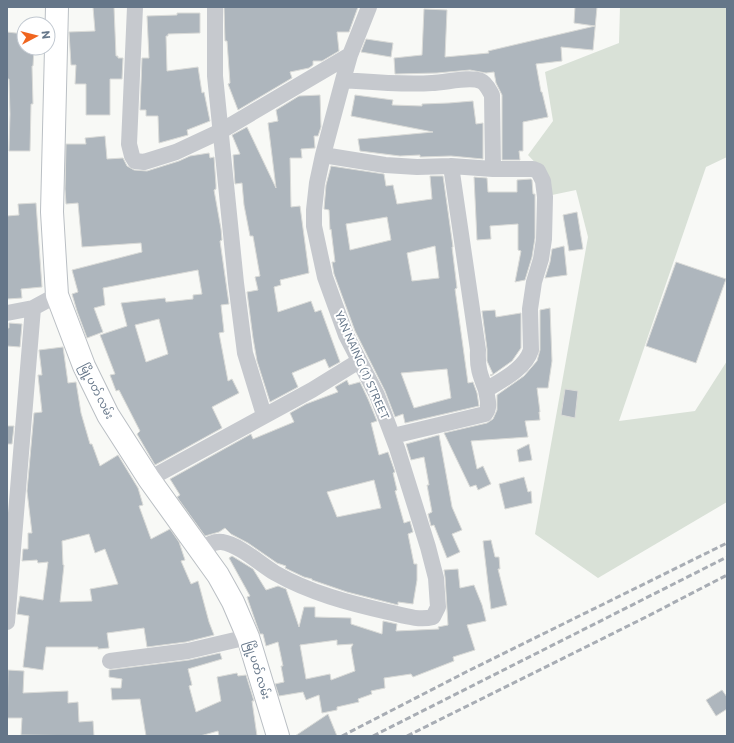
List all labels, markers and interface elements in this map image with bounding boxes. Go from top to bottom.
north arrow [16,16,56,56]
text: N [39,30,53,40]
street label: YAN NAING (1) STREET [333,308,392,421]
street label: မြို့ပတ် လမ်း [75,361,117,422]
street label: မြို့ပတ် လမ်း [241,639,274,702]

